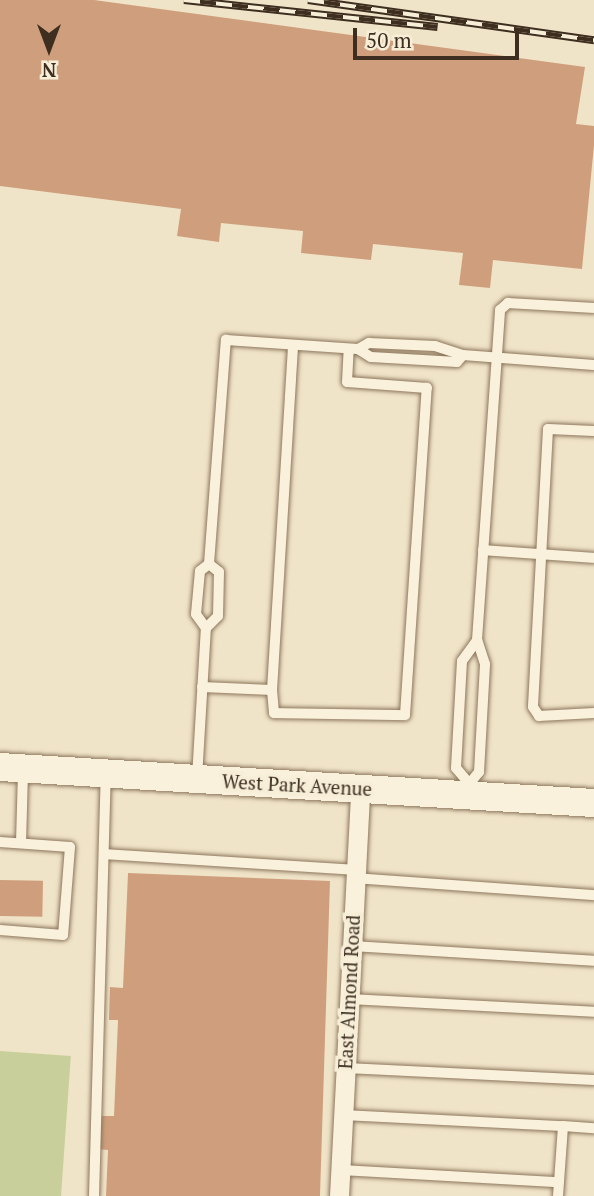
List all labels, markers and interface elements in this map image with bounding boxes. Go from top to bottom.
north arrow [14,14,84,84]
scale bar [356,14,522,58]
text: 50 m [366,26,412,54]
text: N [42,58,56,83]
street label: West Park Avenue [221,770,373,800]
street label: East Almond Road [334,914,364,1070]

